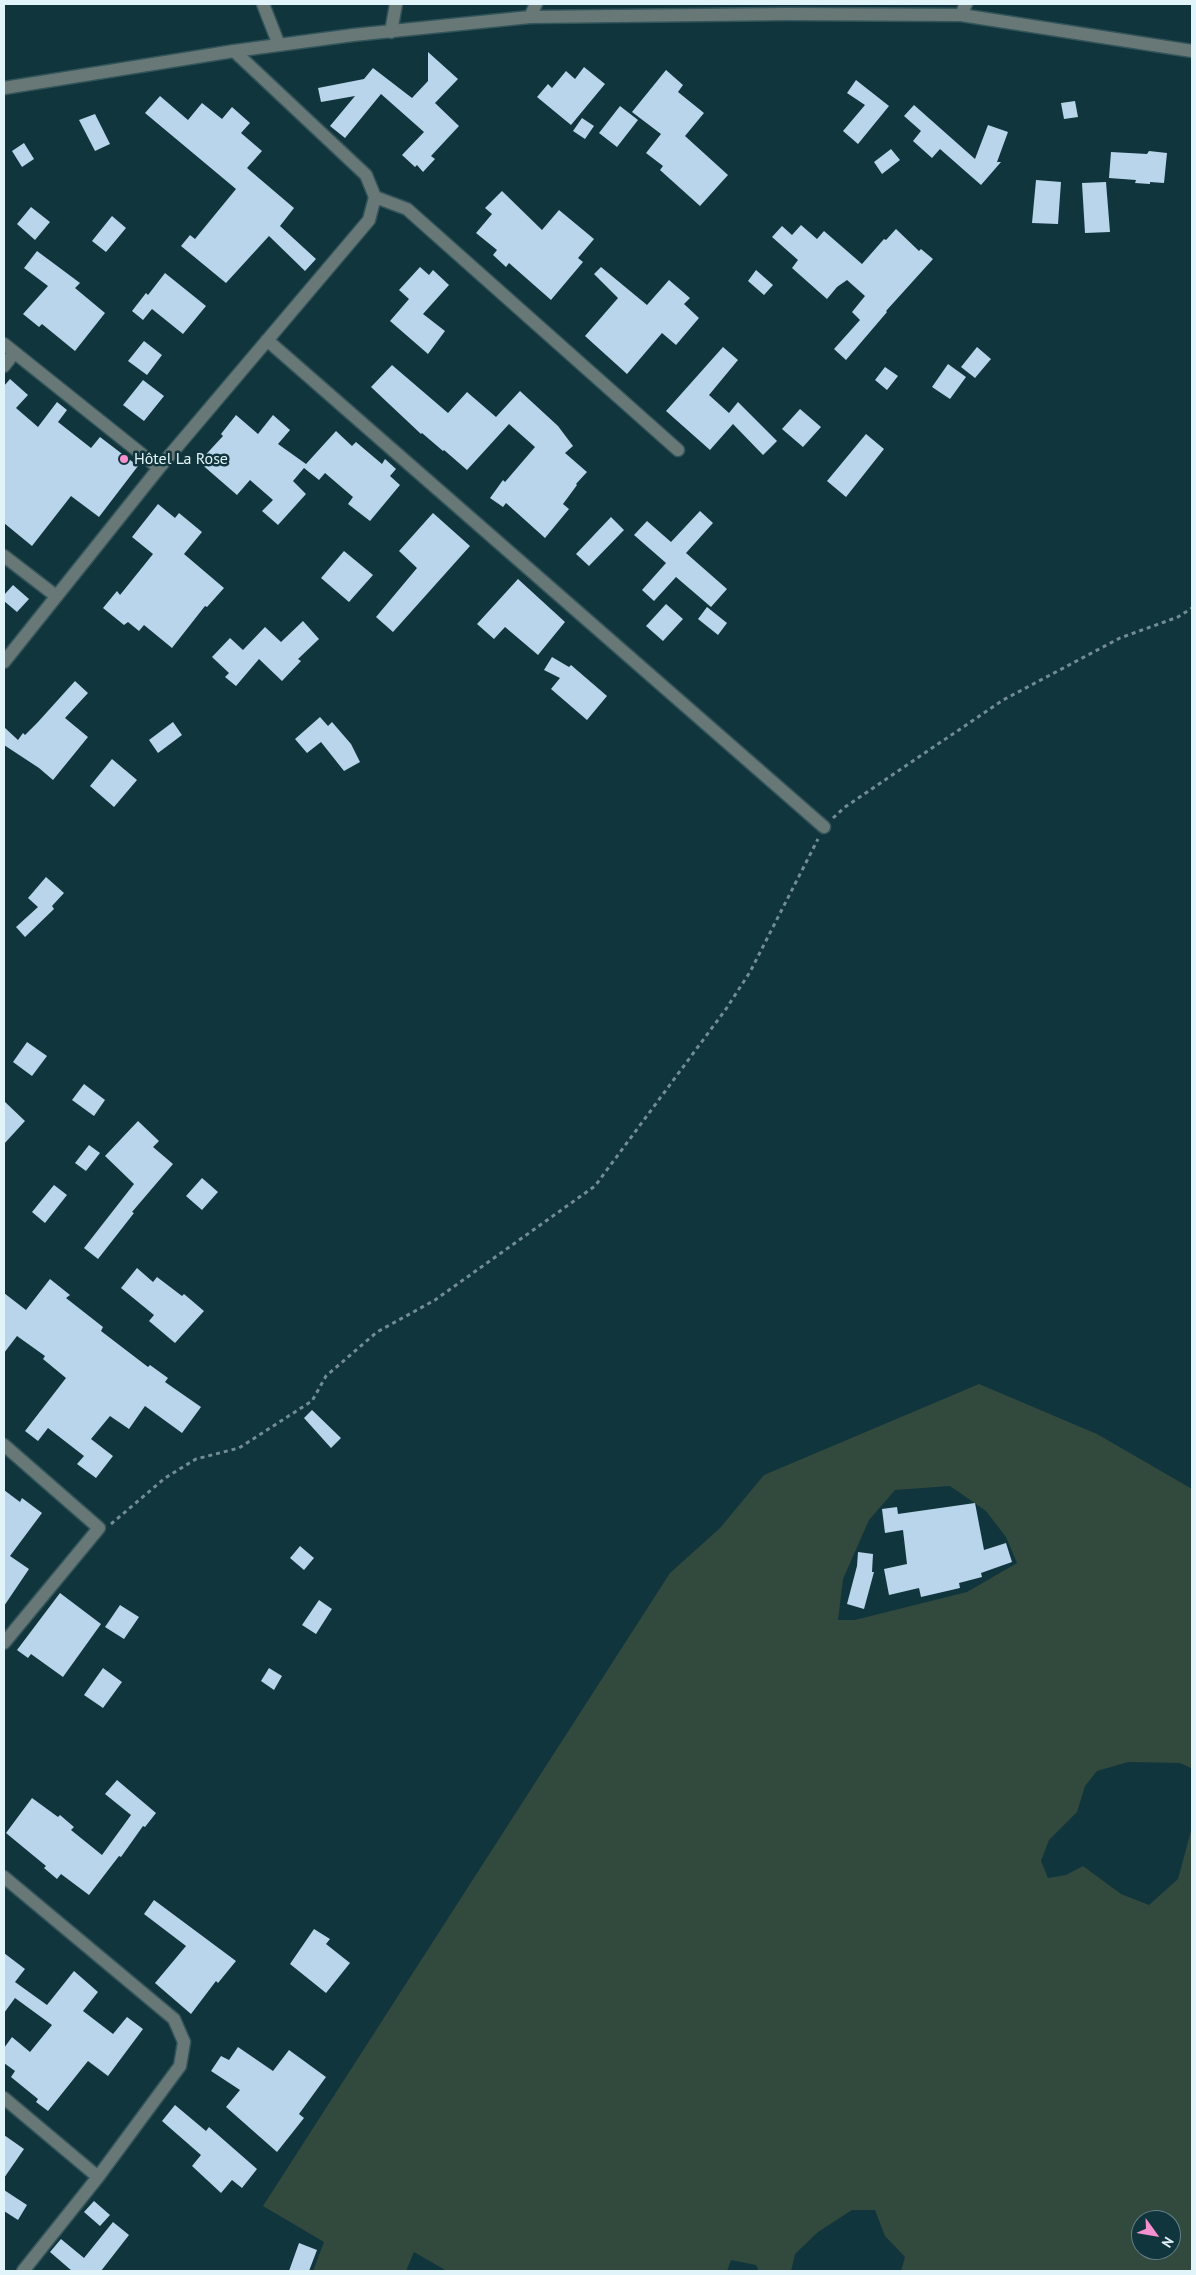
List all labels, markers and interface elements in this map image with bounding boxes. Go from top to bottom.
place label: Hôtel La Rose [134,449,228,469]
marker: Hôtel La Rose [118,453,130,465]
north arrow [1131,2210,1181,2260]
text: N [1158,2234,1178,2251]

